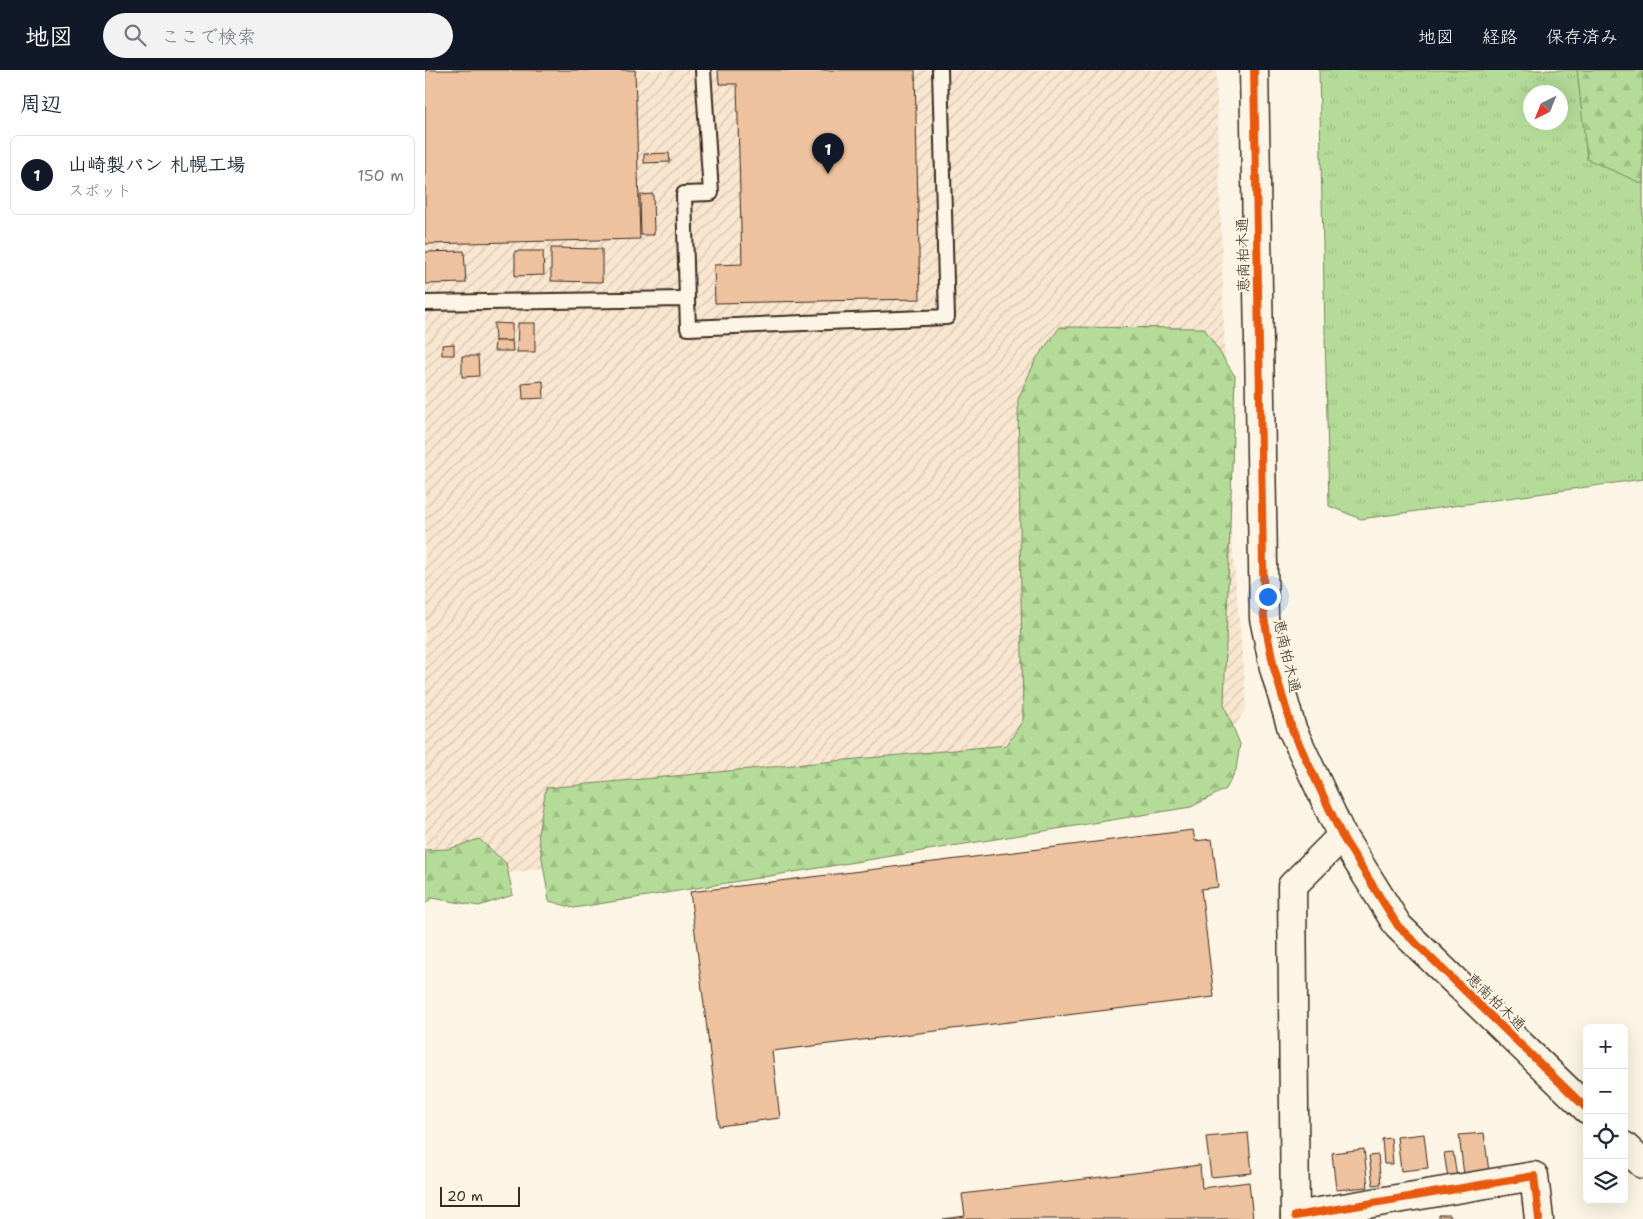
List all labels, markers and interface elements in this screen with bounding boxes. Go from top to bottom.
search box [103,13,453,58]
text: 地図 [25,21,73,53]
icon: search [121,21,149,49]
text: ここで検索 [161,24,256,49]
text: 地図 [1418,25,1454,49]
text: 経路 [1482,25,1518,49]
text: 保存済み [1546,25,1618,49]
north arrow [1523,85,1568,130]
text: 周辺 [20,90,62,118]
pin: 1 [812,133,844,174]
text: 山崎製パン 札幌工場 [68,152,246,177]
text: 1 [33,165,41,186]
text: 150 m [357,165,404,186]
text: スポット [68,180,132,201]
street label: 恵南柏木通 [1232,217,1254,293]
your location [1255,584,1281,610]
street label: 恵南柏木通 [1269,617,1305,695]
street label: 恵南柏木通 [1462,969,1530,1035]
map controls [1583,1024,1628,1204]
button: + [1583,1024,1628,1069]
button: − [1583,1069,1628,1114]
button: locate [1583,1114,1628,1159]
button: layers [1583,1159,1628,1204]
scale bar [440,1184,520,1207]
text: 20 m [447,1187,483,1205]

